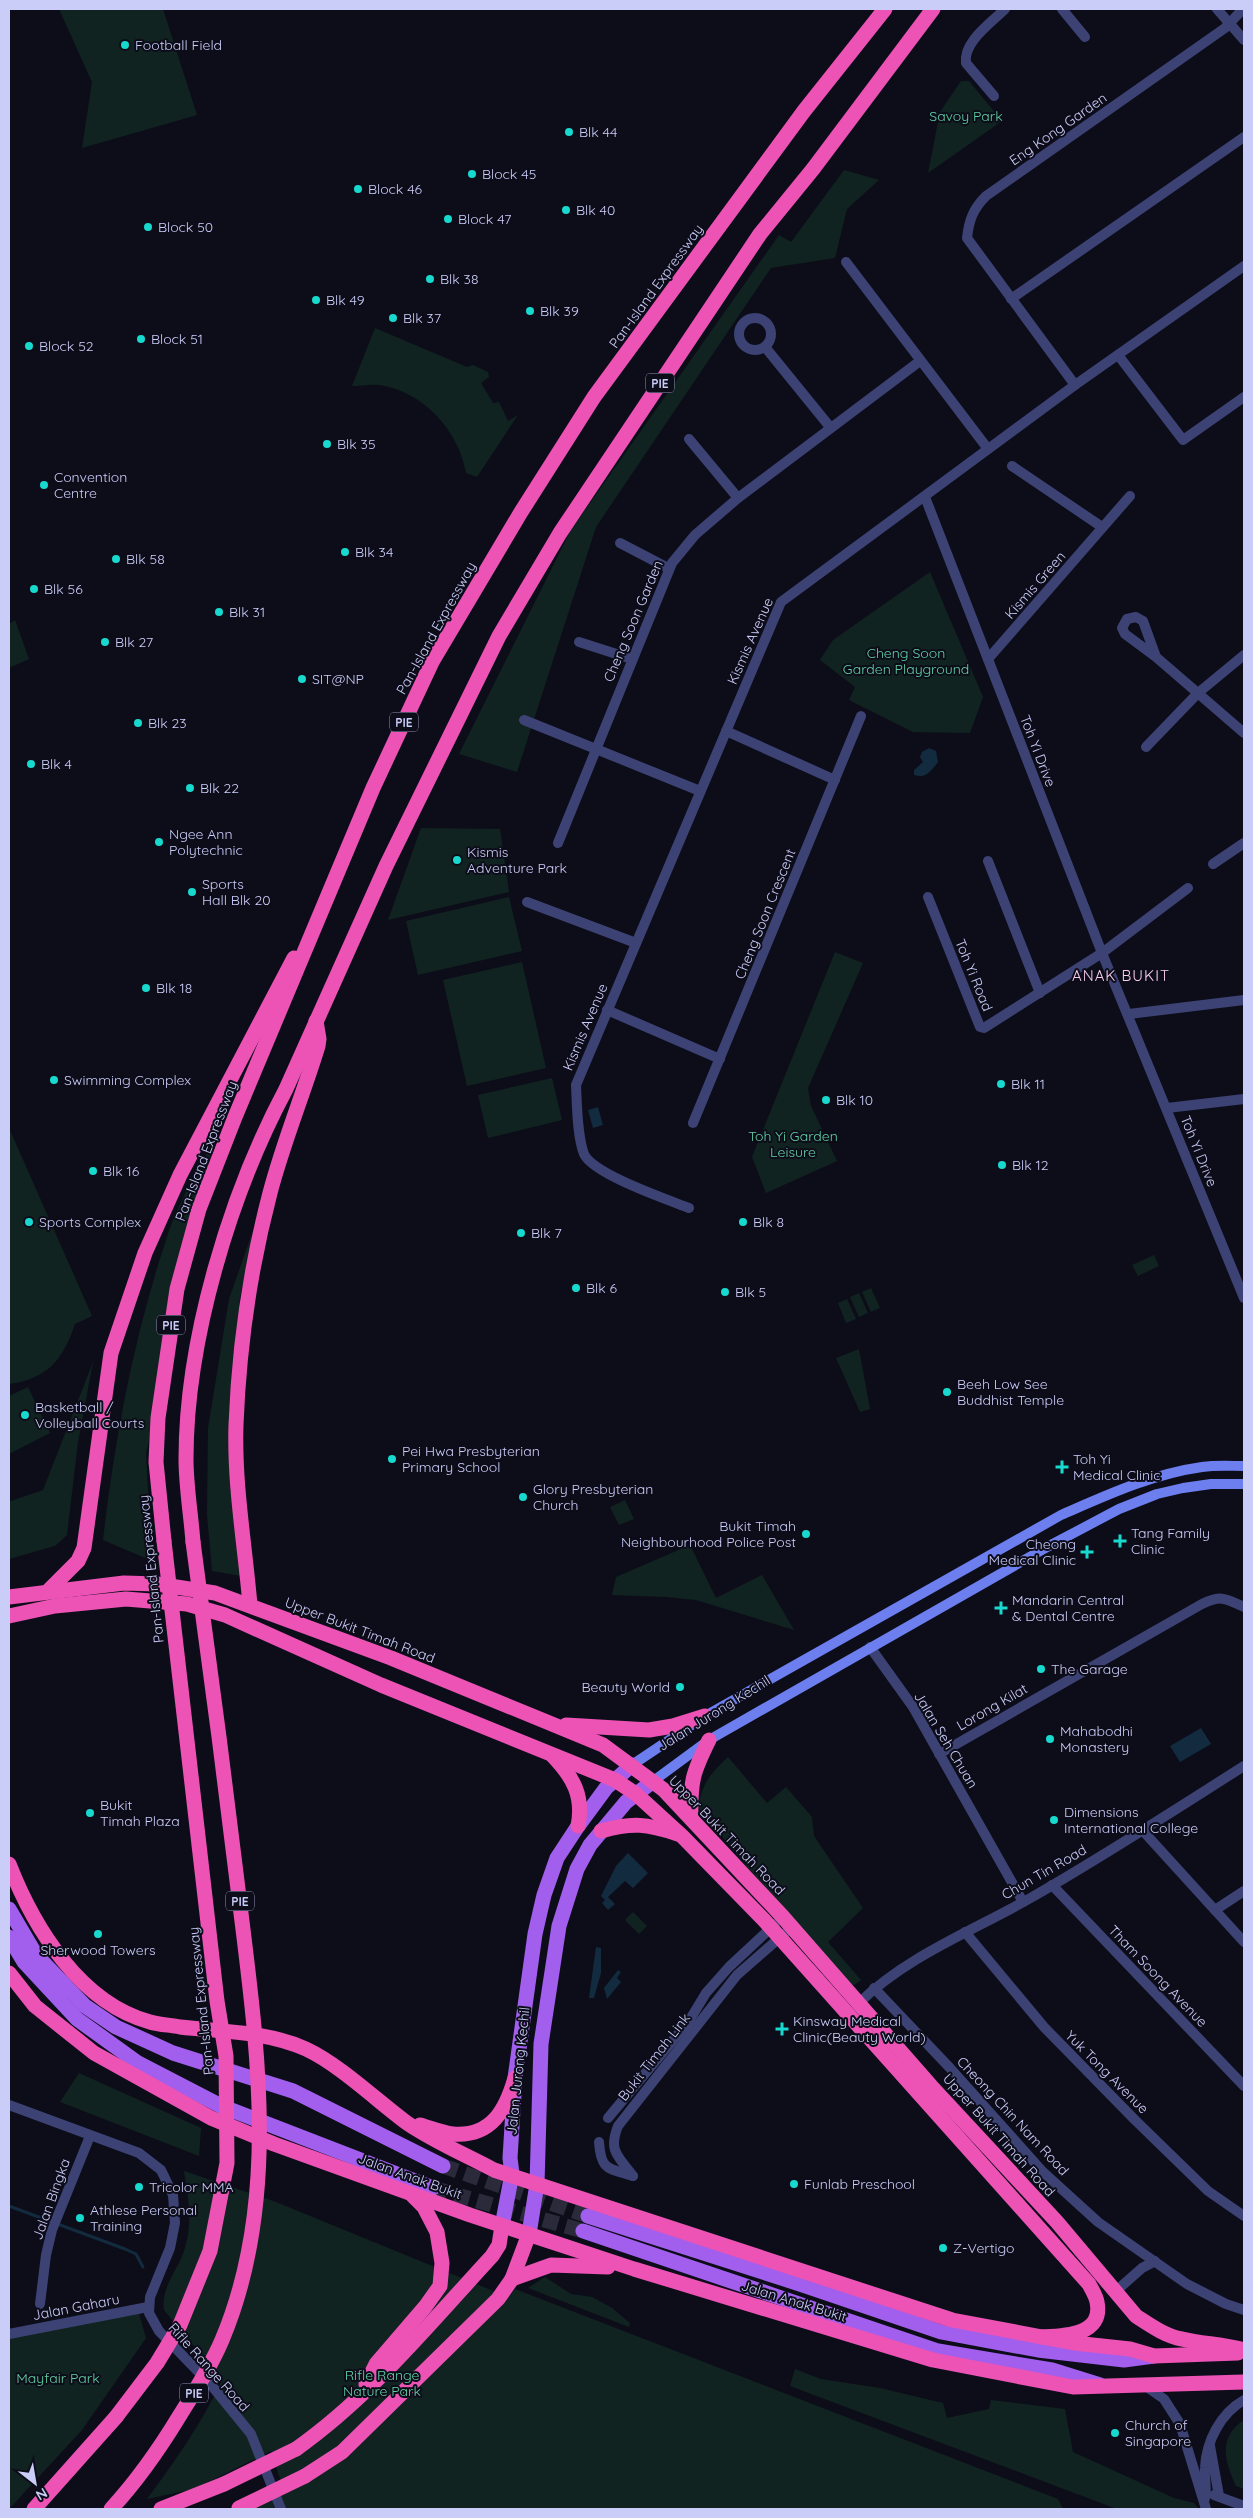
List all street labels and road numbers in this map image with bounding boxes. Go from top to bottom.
street label: Eng Kong Garden [1006,89,1110,169]
street label: Pan-Island Expressway [605,221,707,351]
road number: PIE [646,373,674,392]
street label: Kismis Green [1001,547,1069,623]
street label: Cheng Soon Garden [599,557,667,685]
street label: Pan-Island Expressway [392,559,480,697]
street label: Kismis Avenue [723,595,777,687]
road number: PIE [390,712,418,732]
street label: Toh Yi Drive [1016,713,1060,789]
street label: Cheng Soon Crescent [731,846,799,982]
street label: Toh Yi Road [951,936,997,1014]
street label: Kismis Avenue [559,981,611,1073]
street label: Pan-Island Expressway [171,1078,241,1224]
street label: Toh Yi Drive [1177,1113,1221,1189]
road number: PIE [157,1316,185,1334]
street label: Pan-Island Expressway [134,1494,168,1644]
street label: Upper Bukit Timah Road [282,1593,438,1667]
street label: Jalan Jurong Kechil [655,1671,773,1755]
street label: Lorong Kilat [953,1679,1031,1735]
street label: Jalan Seh Chuan [910,1689,982,1791]
street label: Upper Bukit Timah Road [665,1771,789,1899]
street label: Chun Tin Road [998,1840,1090,1904]
road number: PIE [226,1892,254,1910]
street label: Tham Soong Avenue [1105,1921,1211,2031]
street label: Pan-Island Expressway [184,1926,218,2076]
street label: Jalan Jurong Kechil [502,2006,534,2136]
street label: Bukit Timah Link [614,2009,694,2105]
street label: Yuk Tong Avenue [1062,2027,1153,2118]
street label: Cheong Chin Nam Road [953,2053,1073,2179]
street label: Upper Bukit Timah Road [939,2070,1059,2200]
street label: Jalan Anak Bukit [356,2149,465,2203]
street label: Jalan Bingka [28,2156,74,2242]
street label: Jalan Anak Bukit [739,2276,849,2326]
street label: Jalan Gaharu [31,2290,121,2324]
street label: Rifle Range Road [164,2319,254,2415]
road number: PIE [180,2384,208,2402]

